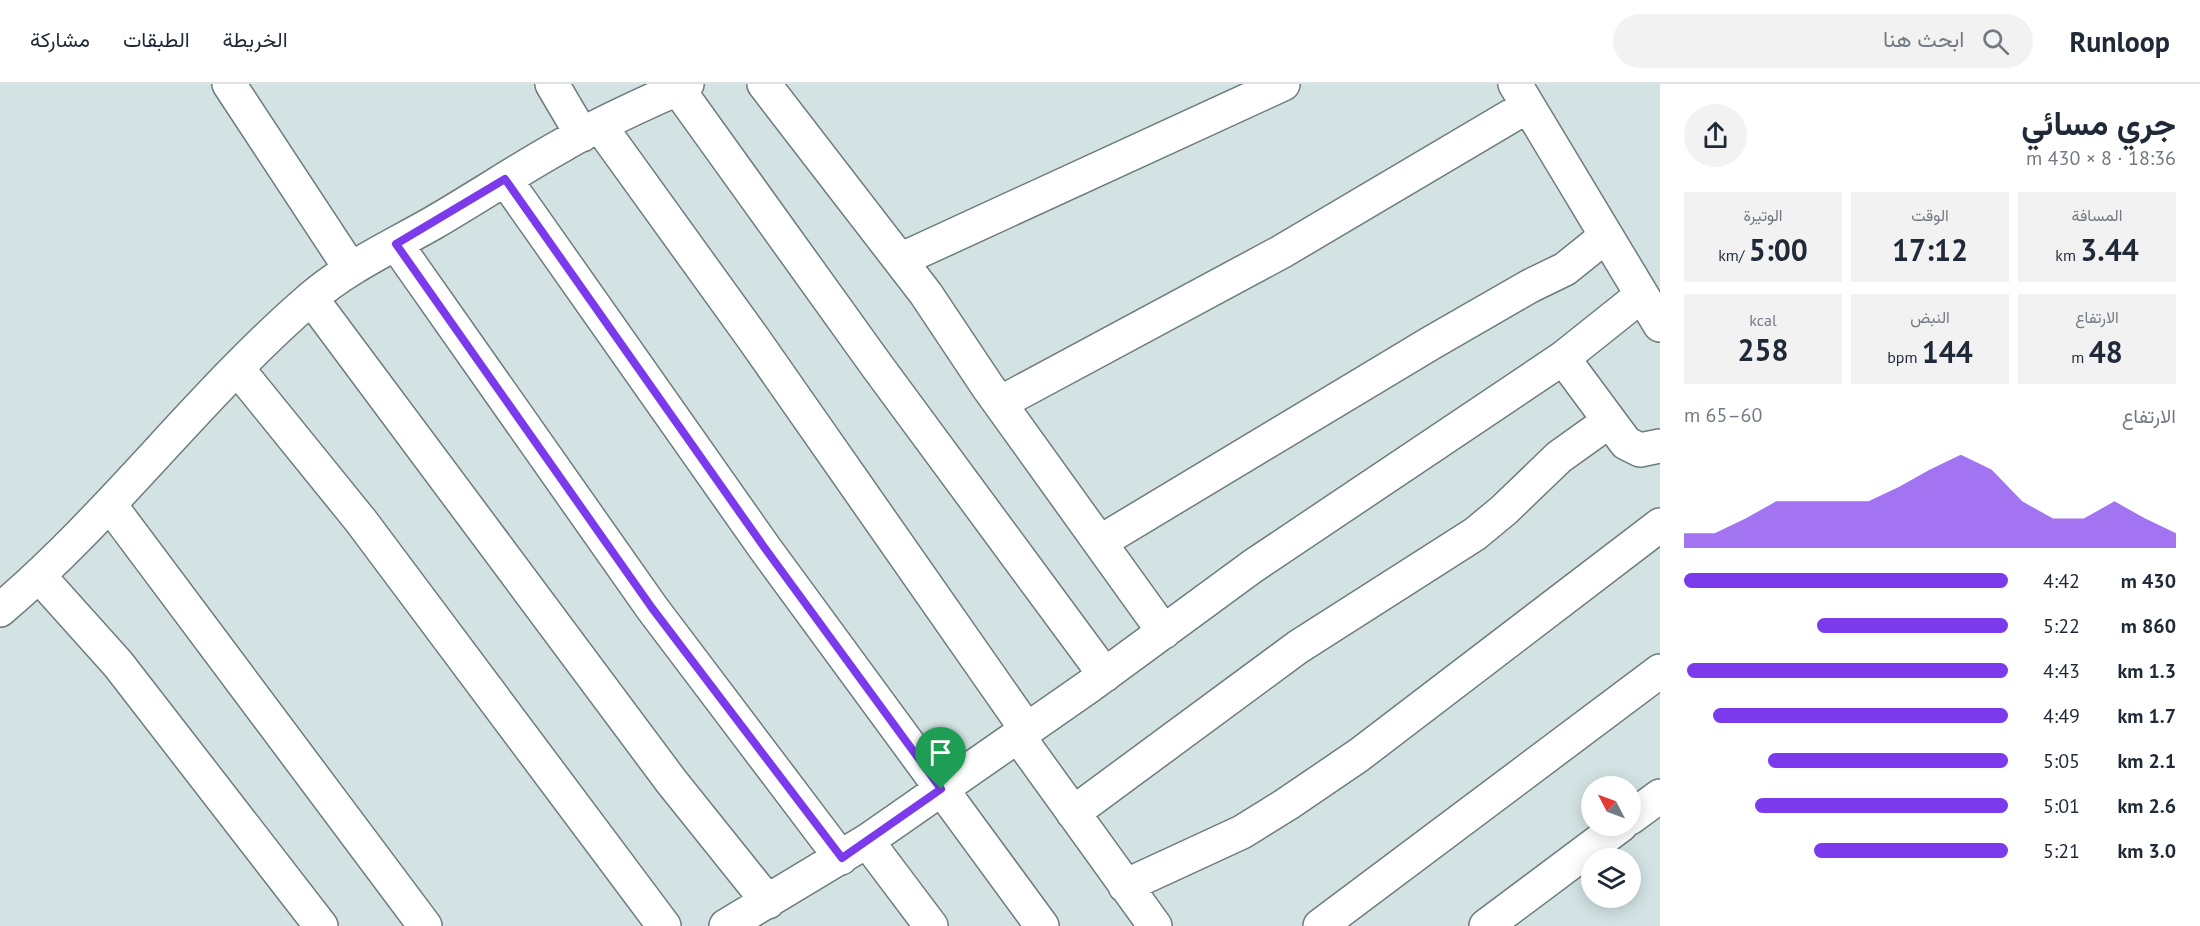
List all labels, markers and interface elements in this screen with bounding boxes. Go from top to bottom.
search box [1613,14,2033,68]
text: Runloop [2069,23,2170,60]
text: ابحث هنا [1883,25,1964,53]
icon: search [1979,25,2012,58]
text: مشاركة [30,26,90,53]
text: الطبقات [123,26,190,53]
text: الخريطة [223,26,288,53]
text: جري مسائي [2021,101,2176,144]
button: share [1684,104,1747,167]
text: 18:36 · 8 × 430 m [2026,145,2176,171]
text: الوتيرة [1743,205,1783,225]
text: الوقت [1911,205,1949,225]
text: المسافة [2072,205,2122,225]
text: 5:00 [1749,230,1808,269]
text: 17:12 [1892,230,1968,269]
text: 3.44 [2080,230,2139,269]
text: /km [1718,245,1749,265]
text: km [2055,245,2080,265]
text: النبض [1910,307,1950,327]
text: الارتفاع [2075,307,2119,327]
text: kcal [1749,310,1777,330]
text: 258 [1737,330,1789,369]
text: 144 [1922,332,1973,371]
text: 48 [2089,332,2123,371]
text: bpm [1887,347,1922,367]
text: m [2071,347,2089,367]
text: 60–65 m [1684,402,1762,428]
text: الارتفاع [2122,403,2176,429]
text: 4:42 [2043,568,2080,594]
text: 430 m [2121,568,2176,594]
text: 5:22 [2043,613,2080,639]
text: 860 m [2121,613,2176,639]
text: 4:43 [2043,658,2080,684]
text: 1.3 km [2117,658,2176,684]
text: 4:49 [2043,703,2080,729]
text: 1.7 km [2117,703,2176,729]
pin [915,727,966,789]
icon: arrive [924,736,957,769]
text: 5:05 [2043,748,2080,774]
text: 2.1 km [2117,748,2176,774]
north arrow [1581,776,1641,836]
map controls [1581,776,1641,908]
text: 5:01 [2043,793,2080,819]
text: 2.6 km [2117,793,2176,819]
text: 5:21 [2043,838,2080,864]
text: 3.0 km [2117,838,2176,864]
button: layers [1581,848,1641,908]

